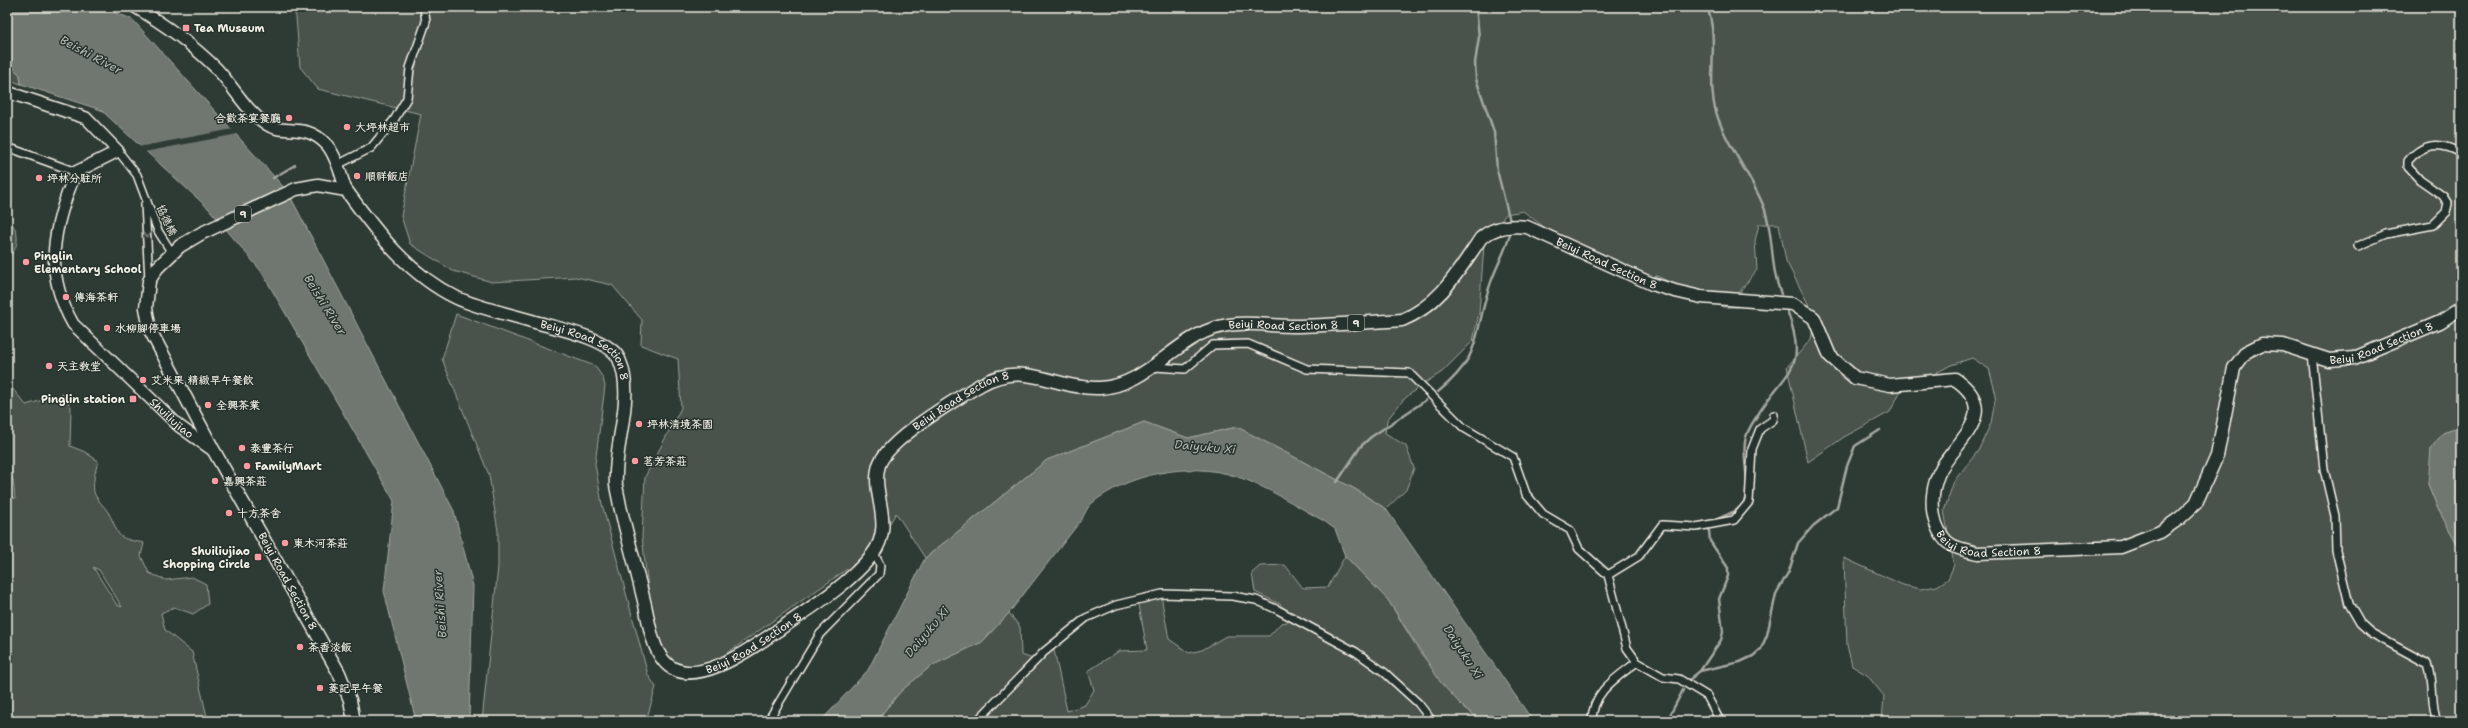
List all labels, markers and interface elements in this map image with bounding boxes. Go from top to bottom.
place label: Tea Museum [194,21,265,36]
marker: Tea Museum [181,23,191,33]
water label: Beishi River [57,32,125,78]
place label: 合歡茶宴餐廳 [215,111,281,126]
marker: 合歡茶宴餐廳 [284,113,294,123]
place label: 大坪林超市 [355,120,410,135]
marker: 大坪林超市 [342,122,352,132]
place label: 順祥飯店 [365,169,409,184]
place label: 坪林分駐所 [47,171,102,186]
marker: 順祥飯店 [352,171,362,181]
marker: 坪林分駐所 [34,173,44,183]
street label: 協德橋 [153,202,180,238]
road number: 9 [235,206,251,222]
one-way arrow [143,232,151,238]
street label: Beiyi Road Section 8 [1554,234,1659,293]
place label: Pinglin Elementary School [34,249,142,277]
marker: Pinglin Elementary School [21,257,31,267]
water label: Beishi River [300,272,350,339]
place label: 傳海茶軒 [74,290,118,305]
marker: 傳海茶軒 [61,292,71,302]
road number: 9 [1348,315,1364,331]
street label: Beiyi Road Section 8 [539,317,632,381]
street label: Beiyi Road Section 8 [1228,317,1339,334]
street label: Beiyi Road Section 8 [2329,319,2436,368]
place label: 水柳腳停車場 [115,321,181,336]
marker: 水柳腳停車場 [102,323,112,333]
place label: 天主教堂 [57,359,101,374]
marker: 天主教堂 [44,361,54,371]
street label: Beiyi Road Section 8 [910,368,1011,434]
place label: 艾米果 精緻早午餐飲 [151,373,254,388]
marker: 艾米果 精緻早午餐飲 [138,375,148,385]
place label: Pinglin station [41,392,126,407]
marker: Pinglin station [128,394,138,404]
street label: Shuiliujiao [146,395,196,442]
place label: 全興茶業 [216,398,260,413]
marker: 全興茶業 [203,400,213,410]
place label: 坪林清境茶園 [647,417,713,432]
marker: 坪林清境茶園 [634,419,644,429]
water label: Daiyuku Xi [1174,436,1237,458]
place label: 泰豐茶行 [250,441,294,456]
marker: 泰豐茶行 [237,443,247,453]
place label: 茗芳茶莊 [643,454,687,469]
marker: 茗芳茶莊 [630,456,640,466]
place label: FamilyMart [255,459,323,474]
marker: FamilyMart [242,461,252,471]
place label: 嘉興茶莊 [223,474,267,489]
marker: 嘉興茶莊 [210,476,220,486]
place label: 十方茶舍 [237,506,281,521]
marker: 十方茶舍 [224,508,234,518]
street label: Beiyi Road Section 8 [1932,528,2041,561]
street label: Beiyi Road Section 8 [254,530,321,633]
place label: 東木河茶莊 [293,536,348,551]
marker: 東木河茶莊 [280,538,290,548]
place label: Shuiliujiao Shopping Circle [163,544,250,572]
marker: Shuiliujiao Shopping Circle [253,552,263,562]
water label: Beishi River [430,569,450,639]
water label: Daiyuku Xi [901,603,953,661]
street label: Beiyi Road Section 8 [704,609,805,678]
water label: Daiyuku Xi [1440,622,1487,683]
place label: 茶香淡飯 [308,640,352,655]
marker: 茶香淡飯 [295,642,305,652]
place label: 菱記早午餐 [328,681,383,696]
marker: 菱記早午餐 [315,683,325,693]

